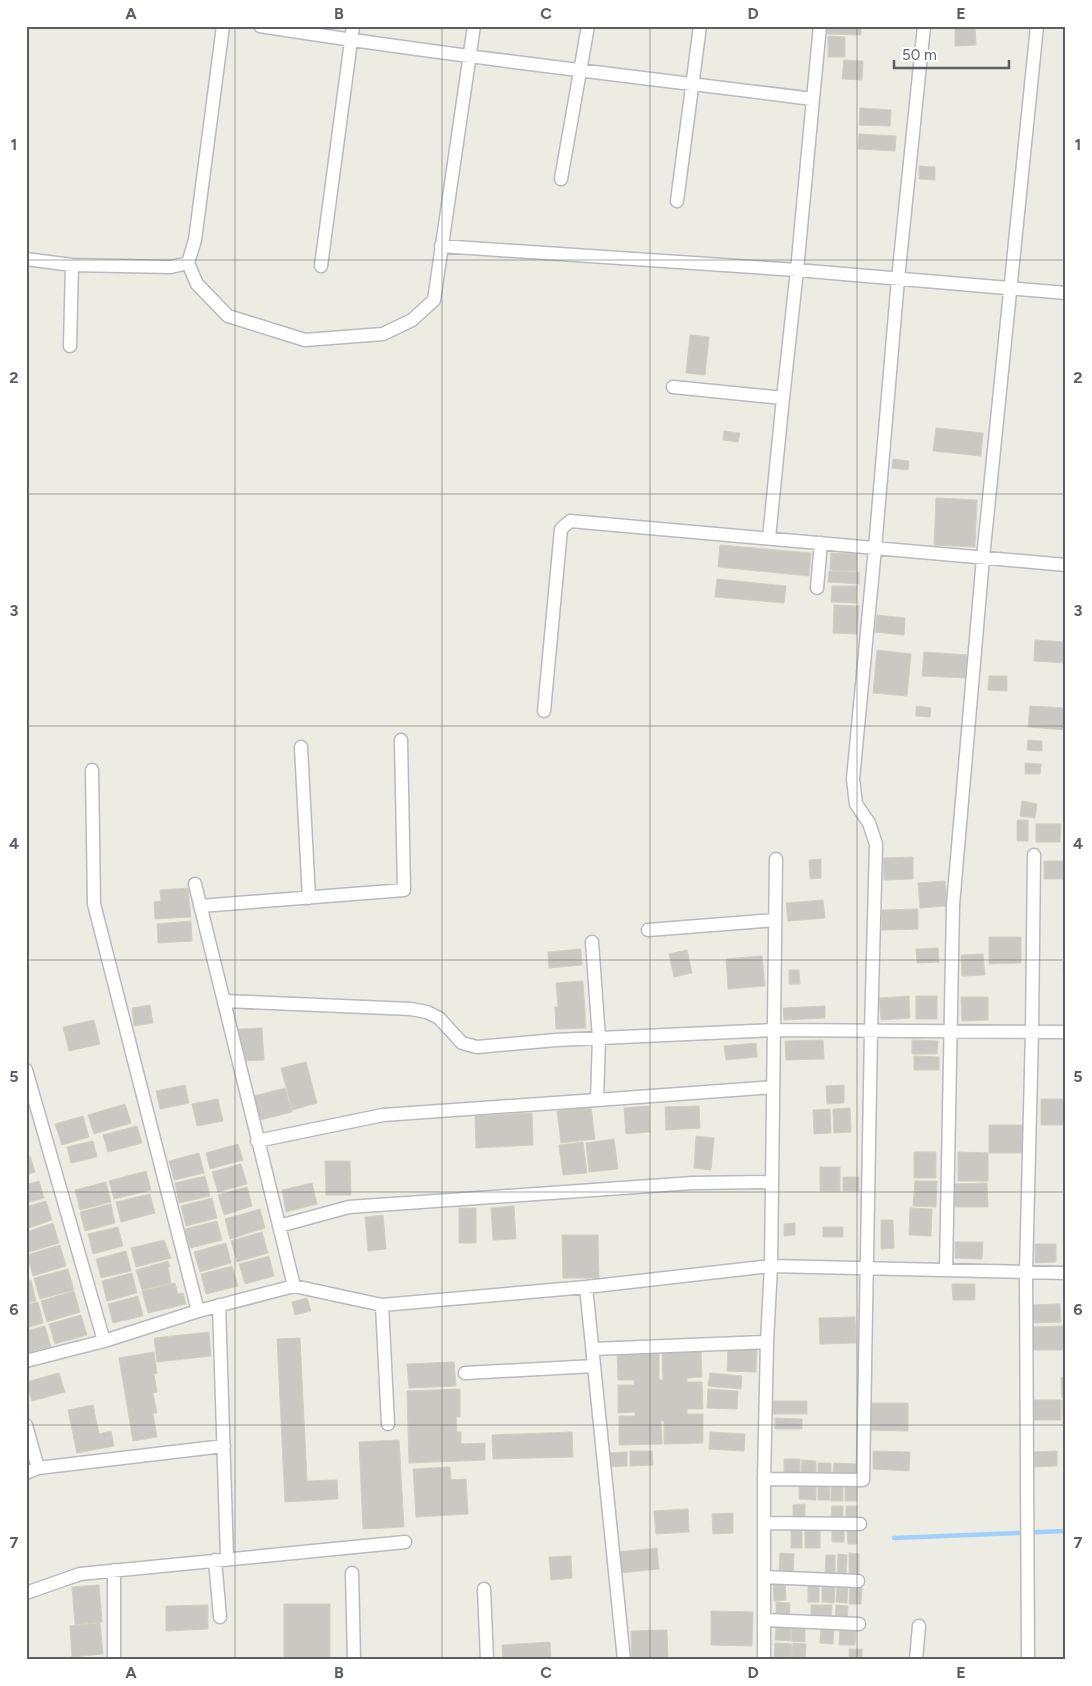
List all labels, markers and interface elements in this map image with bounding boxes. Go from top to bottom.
text: A [125,4,137,23]
text: B [334,4,344,23]
text: C [540,4,552,23]
text: D [747,4,759,23]
text: E [956,4,966,23]
scale bar [894,38,1010,70]
text: 50 m [902,46,937,64]
text: 1 [11,135,17,154]
text: 1 [1075,135,1081,154]
text: 2 [9,368,19,387]
text: 2 [1073,368,1083,387]
text: 3 [10,601,19,620]
text: 3 [1074,601,1083,620]
text: 4 [9,834,19,853]
text: 4 [1073,834,1083,853]
text: 5 [9,1067,19,1086]
text: 5 [1073,1067,1083,1086]
text: 6 [9,1300,19,1319]
text: 6 [1073,1300,1083,1319]
text: 7 [10,1533,19,1552]
text: 7 [1074,1533,1083,1552]
text: A [125,1663,137,1682]
text: B [334,1663,344,1682]
text: C [540,1663,552,1682]
text: D [747,1663,759,1682]
text: E [956,1663,966,1682]

